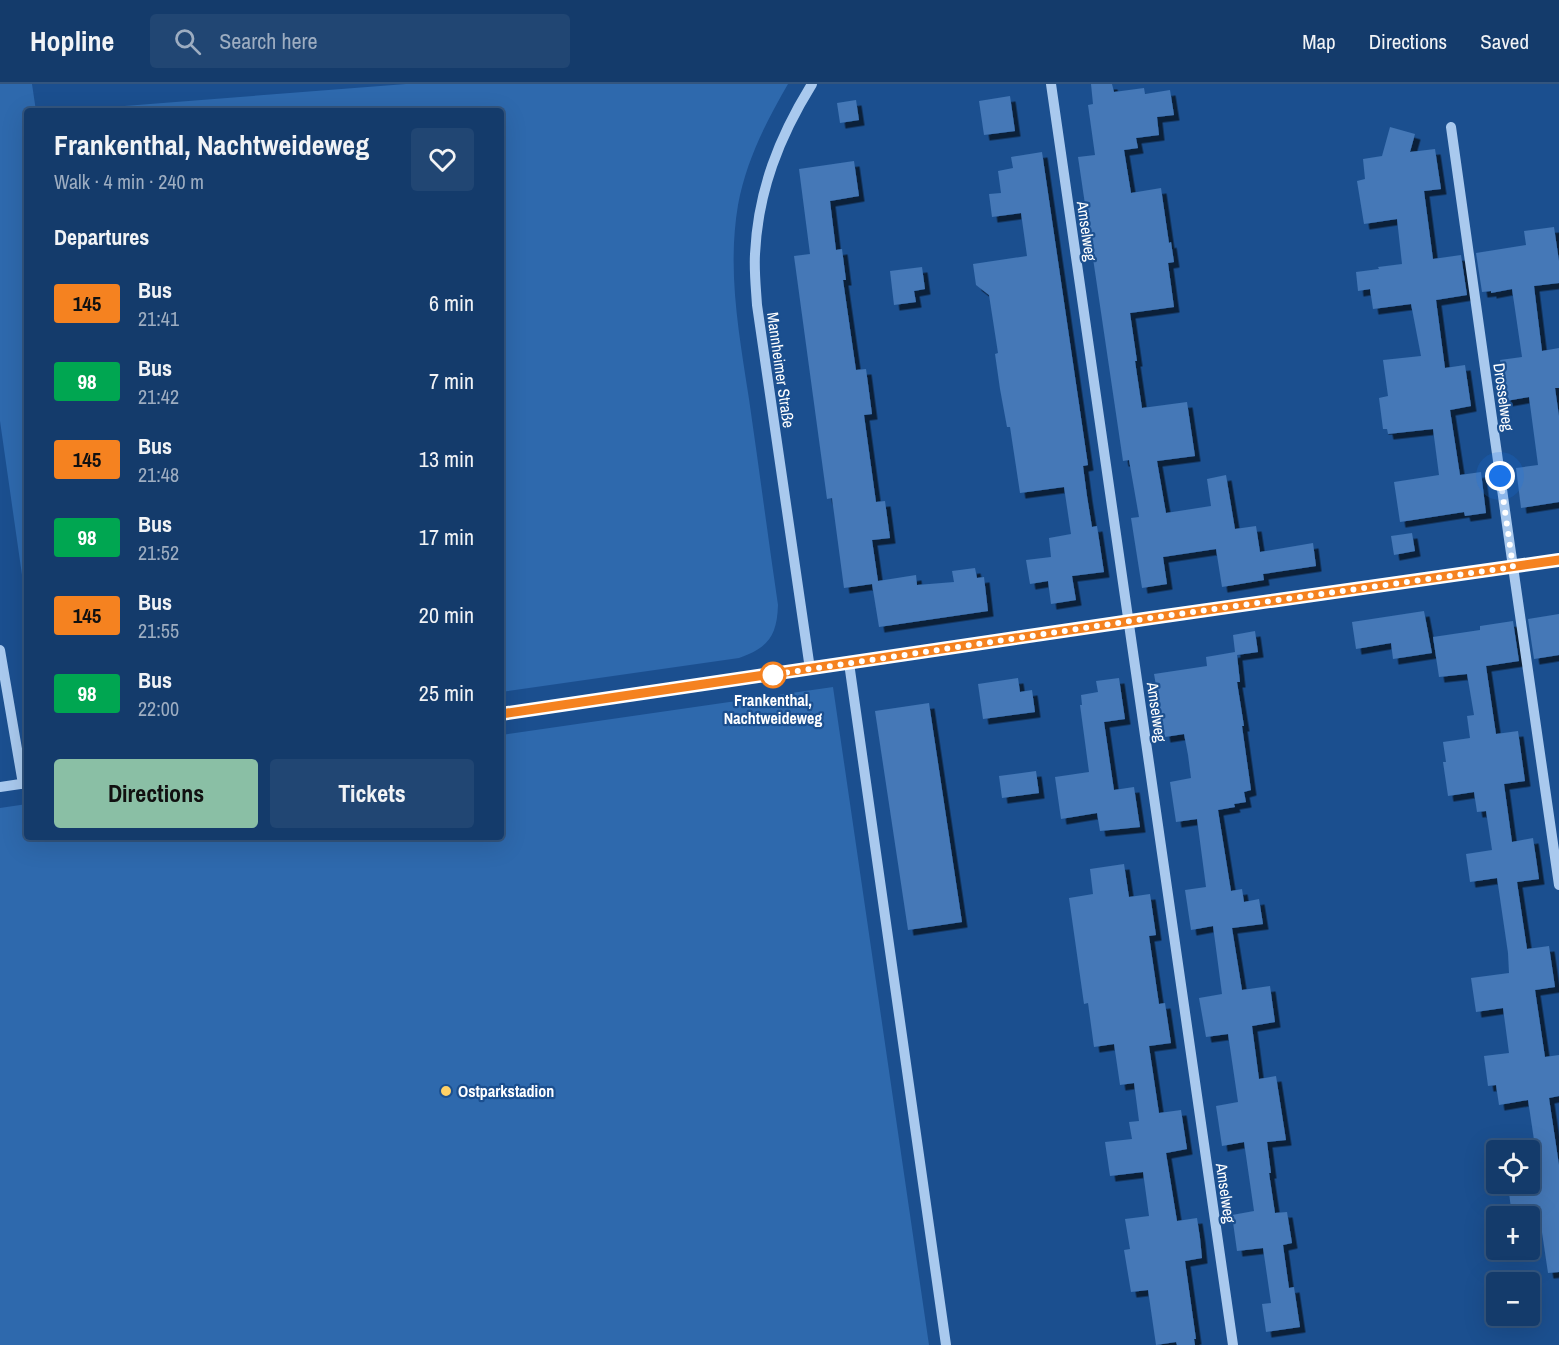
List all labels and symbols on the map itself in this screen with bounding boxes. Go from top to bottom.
street label: Amselweg [1072,199,1102,263]
street label: Mannheimer Straße [762,311,800,429]
street label: Drosselweg [1488,362,1520,433]
your location [1485,461,1515,491]
marker: Frankenthal, Nachtweideweg [760,662,786,688]
street label: Amselweg [1142,680,1172,744]
place label: Frankenthal, Nachtweideweg [724,689,822,729]
place label: Ostparkstadion [458,1080,554,1102]
marker: Ostparkstadion [439,1084,453,1098]
street label: Amselweg [1211,1161,1241,1225]

